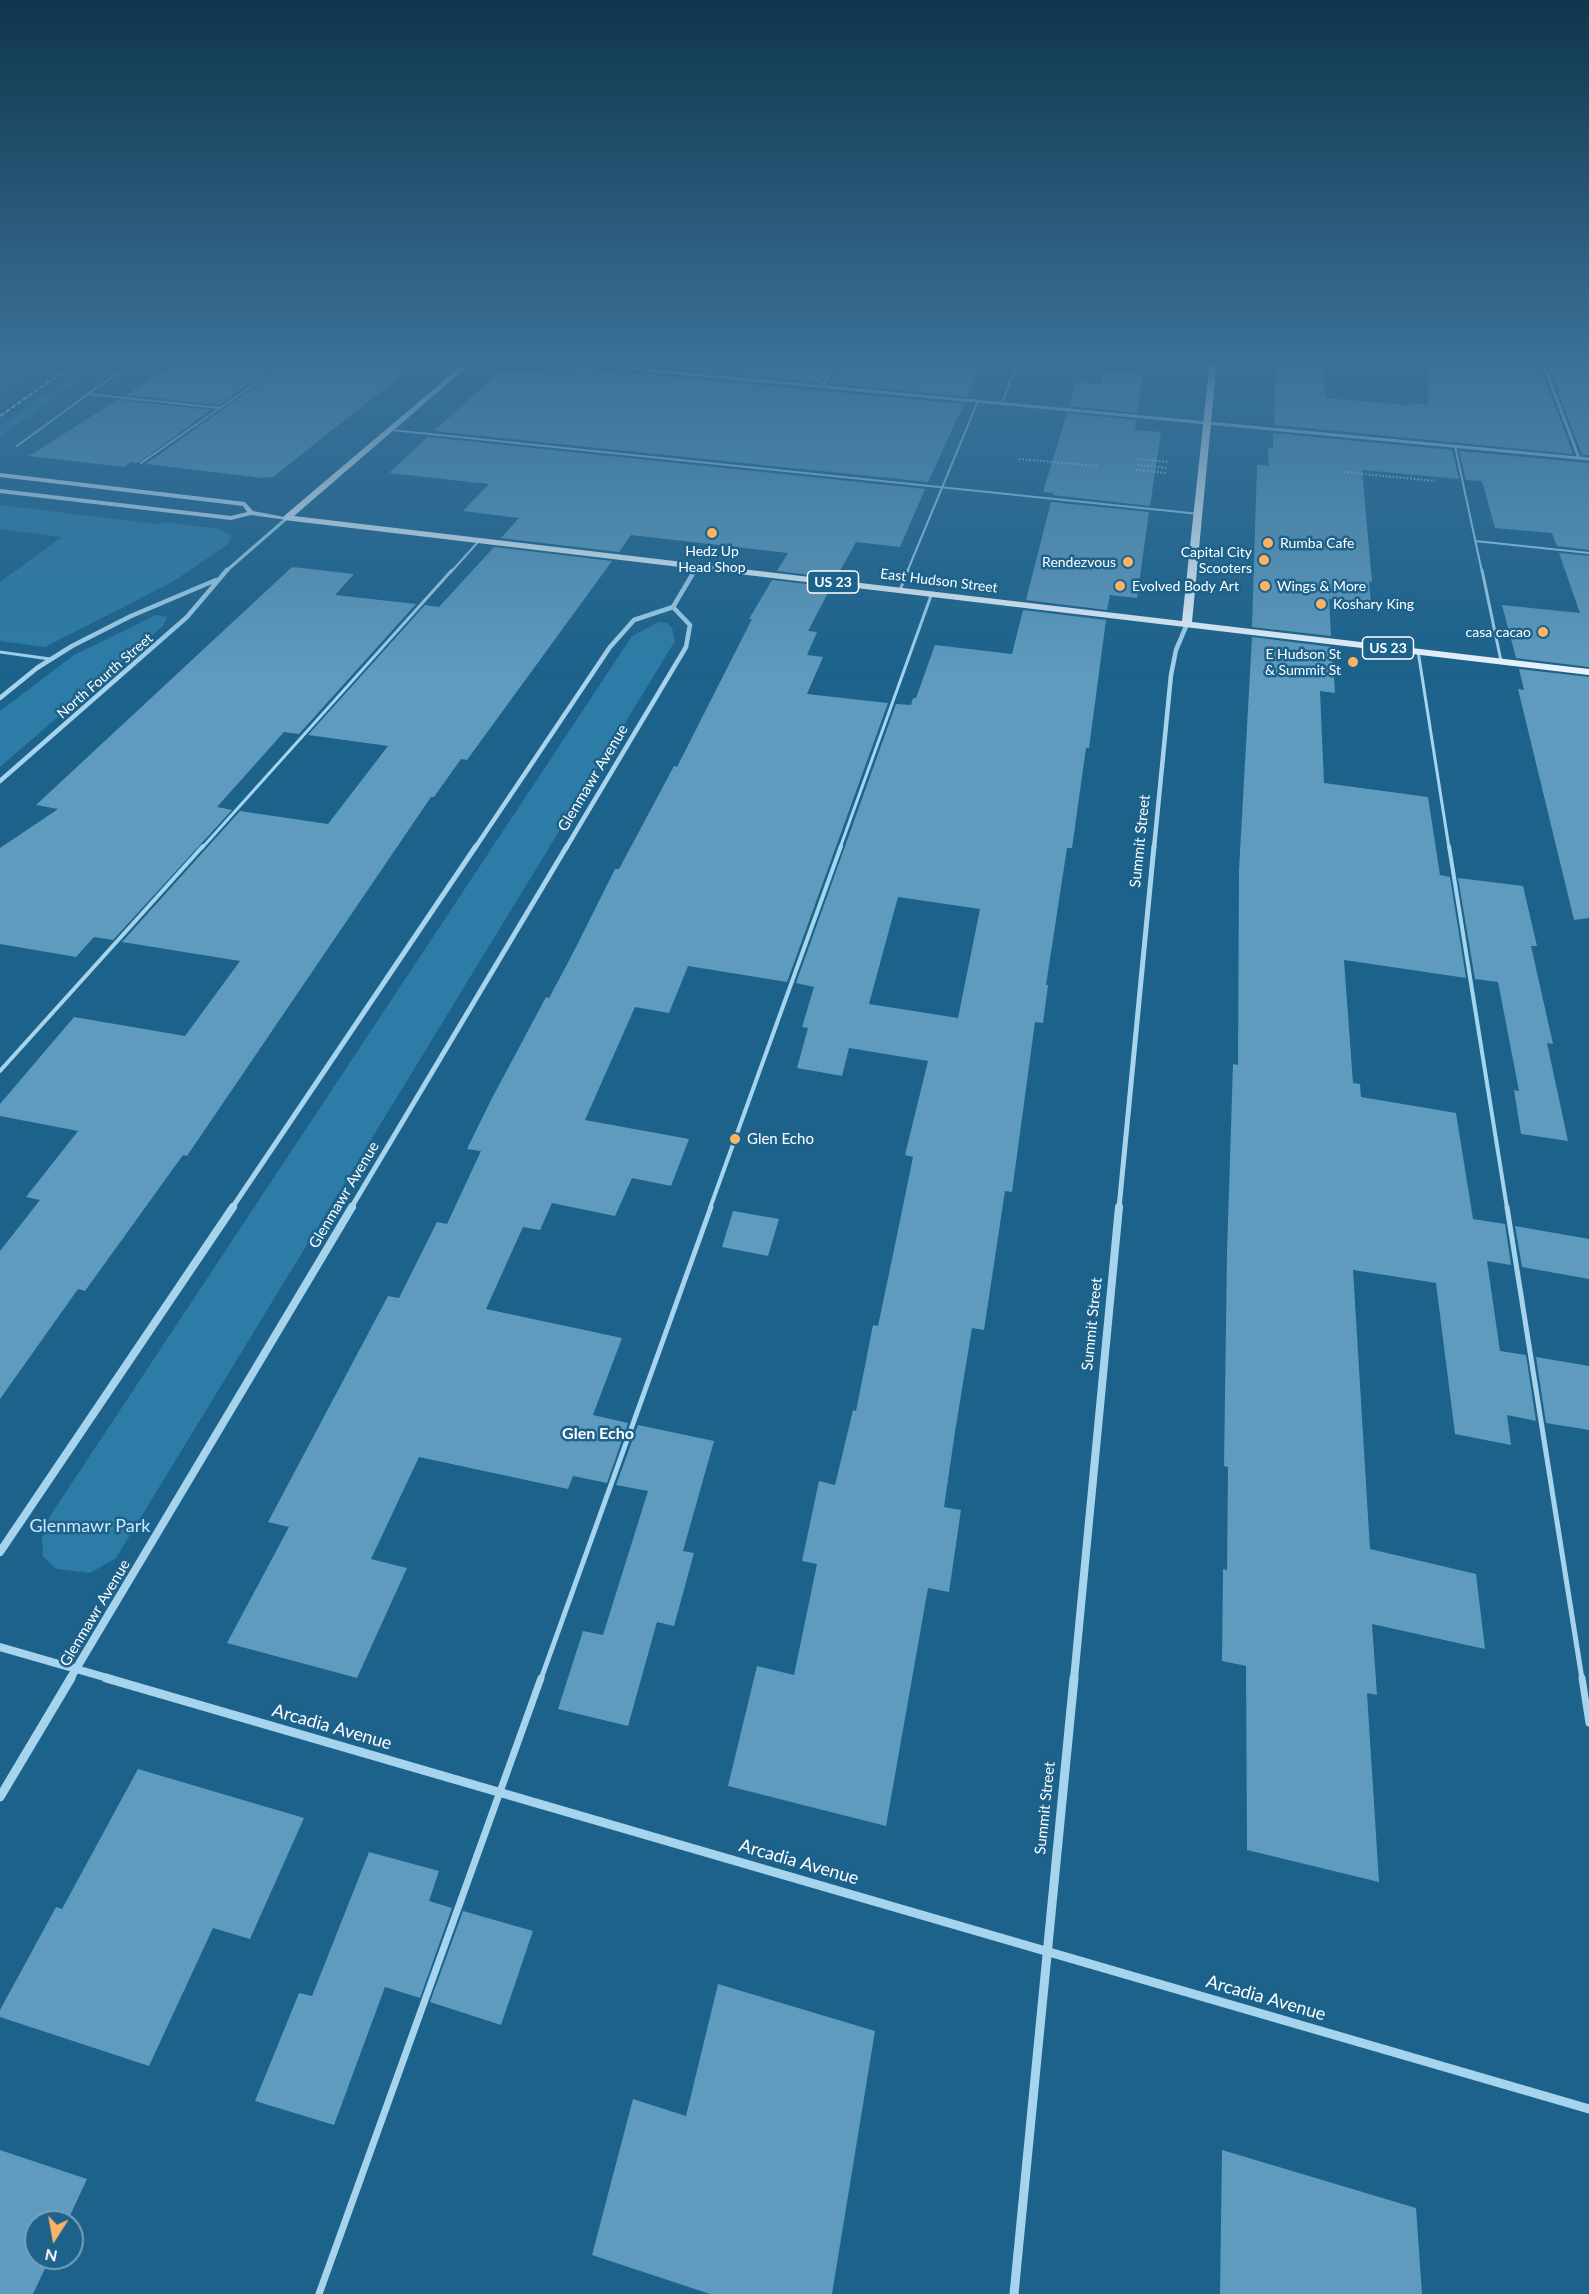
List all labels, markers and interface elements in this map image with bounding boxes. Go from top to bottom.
marker: Hedz Up Head Shop [705,526,719,540]
place label: Rumba Cafe [1280,535,1354,551]
marker: Rumba Cafe [1261,536,1275,550]
place label: Hedz Up Head Shop [678,543,746,576]
place label: Capital City Scooters [1181,544,1252,576]
marker: Capital City Scooters [1257,553,1271,567]
place label: Rendezvous [1042,554,1116,570]
marker: Rendezvous [1121,555,1135,569]
street label: East Hudson Street [879,565,999,597]
road number: US 23 [808,571,858,593]
place label: Evolved Body Art [1132,578,1239,594]
place label: Wings & More [1277,578,1366,594]
marker: Evolved Body Art [1113,579,1127,593]
marker: Wings & More [1258,579,1272,593]
place label: Koshary King [1333,596,1414,612]
marker: Koshary King [1314,597,1328,611]
place label: casa cacao [1466,624,1531,640]
marker: casa cacao [1536,625,1550,639]
street label: North Fourth Street [54,630,156,722]
road number: US 23 [1362,637,1414,659]
place label: E Hudson St & Summit St [1265,646,1341,678]
marker: E Hudson St & Summit St [1346,655,1360,669]
street label: Glenmawr Avenue [554,721,632,835]
street label: Summit Street [1126,794,1154,888]
place label: Glen Echo [747,1130,814,1148]
marker: Glen Echo [728,1132,742,1146]
street label: Glenmawr Avenue [305,1138,383,1252]
street label: Summit Street [1078,1277,1106,1371]
district label: Glen Echo [562,1424,634,1444]
park label: Glenmawr Park [29,1515,151,1537]
street label: Glenmawr Avenue [56,1556,134,1670]
street label: Arcadia Avenue [270,1700,394,1754]
street label: Summit Street [1031,1761,1059,1855]
street label: Arcadia Avenue [737,1835,861,1889]
street label: Arcadia Avenue [1204,1971,1328,2025]
north arrow [24,2210,84,2270]
text: N [43,2246,59,2267]

